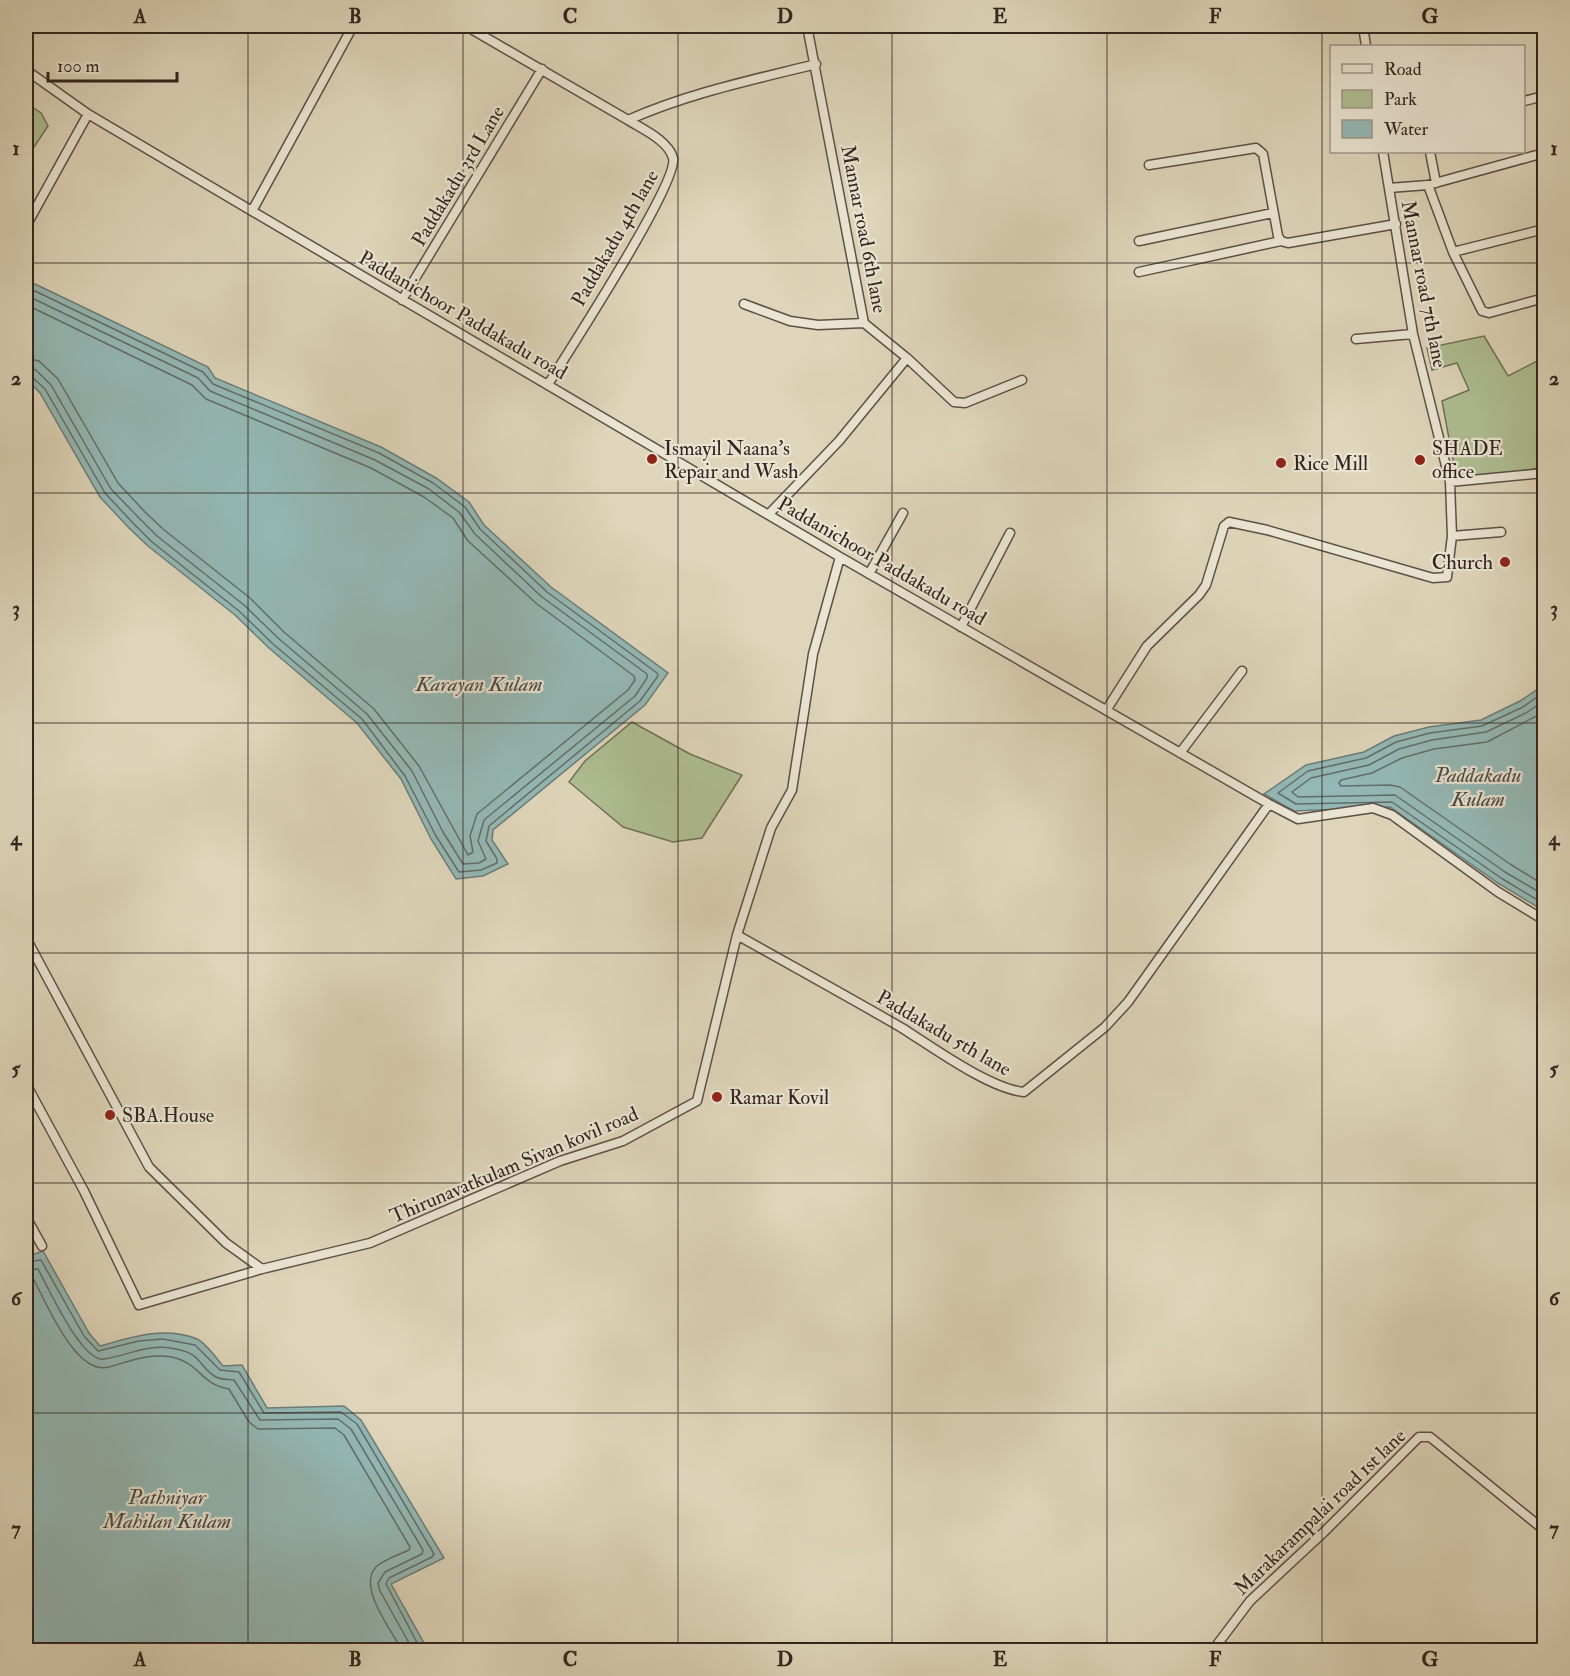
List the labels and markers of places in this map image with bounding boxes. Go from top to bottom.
place label: Ismayil Naana's Repair and Wash [664,436,799,485]
place label: SHADE office [1432,436,1503,484]
place label: Rice Mill [1293,451,1368,476]
marker: Ismayil Naana's Repair and Wash [645,452,659,466]
marker: SHADE office [1413,453,1427,467]
marker: Rice Mill [1274,456,1288,470]
place label: Church [1432,550,1494,575]
marker: Church [1498,555,1512,569]
place label: Ramar Kovil [729,1085,829,1110]
marker: Ramar Kovil [710,1090,724,1104]
place label: SBA.House [122,1103,214,1128]
marker: SBA.House [103,1108,117,1122]

